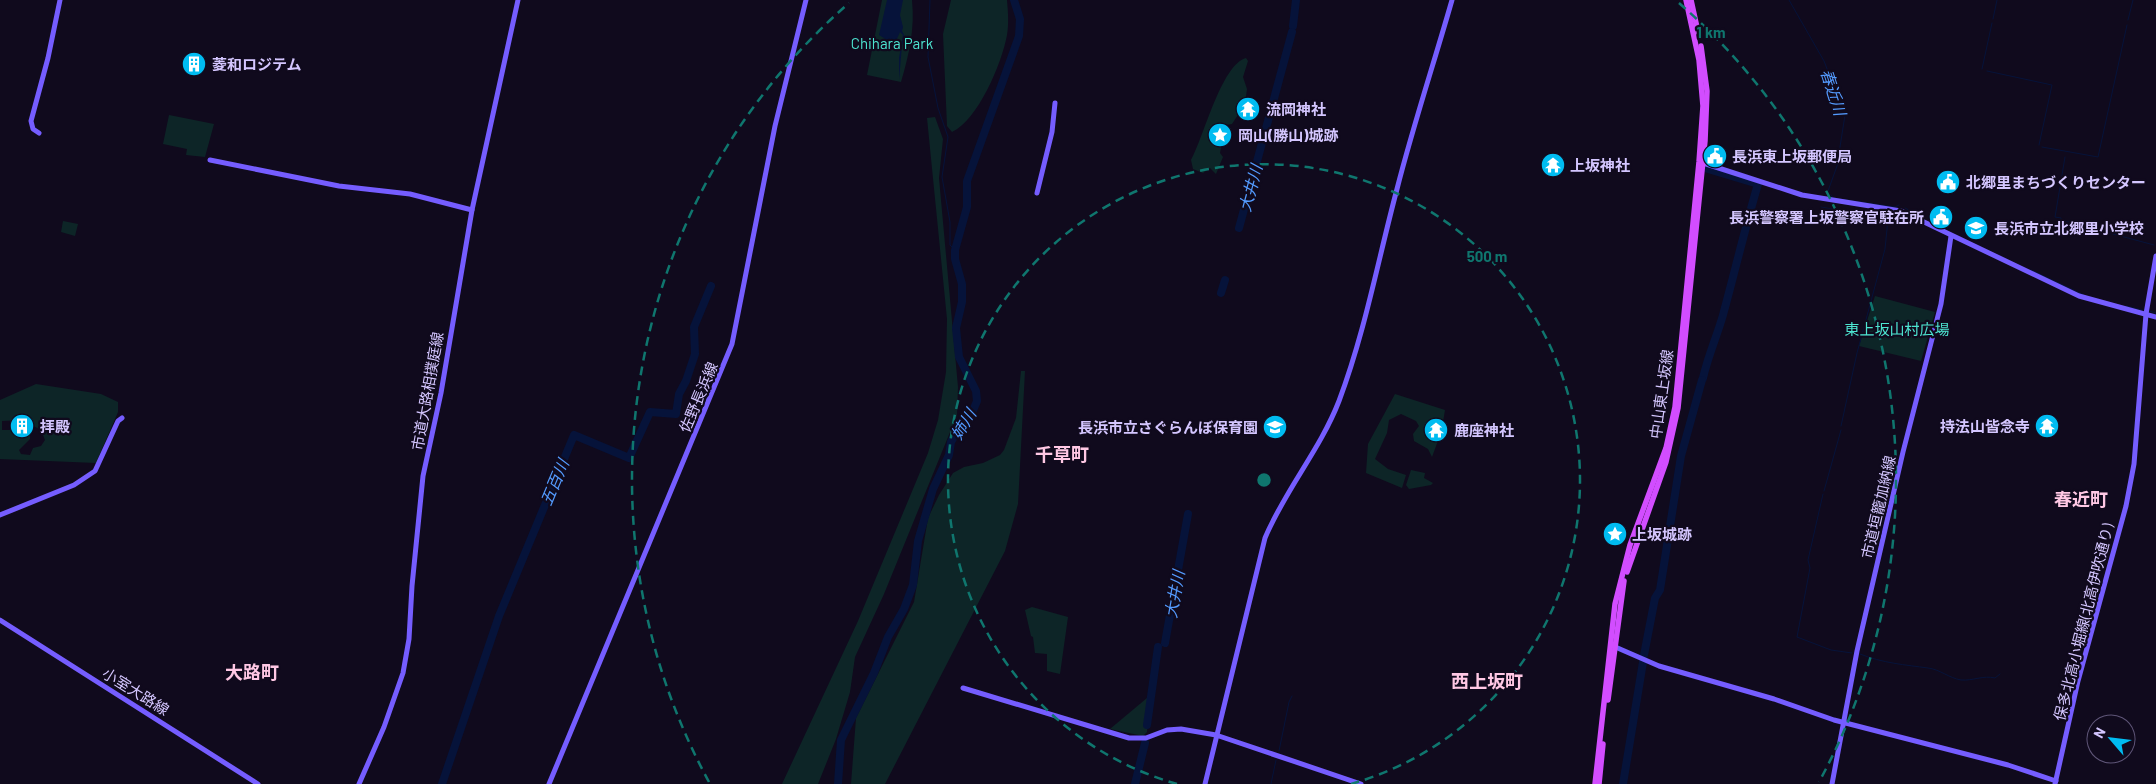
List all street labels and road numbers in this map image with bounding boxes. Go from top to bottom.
street label: 市道大路相撲庭線 [408,330,446,452]
street label: 中山東上坂線 [1646,348,1676,440]
street label: 佐野長浜線 [675,359,721,435]
street label: 市道垣籠加納線 [1857,454,1899,560]
street label: 保多北高小堀線(北高伊吹通り) [2050,521,2116,723]
street label: 小室大路線 [99,663,173,719]

